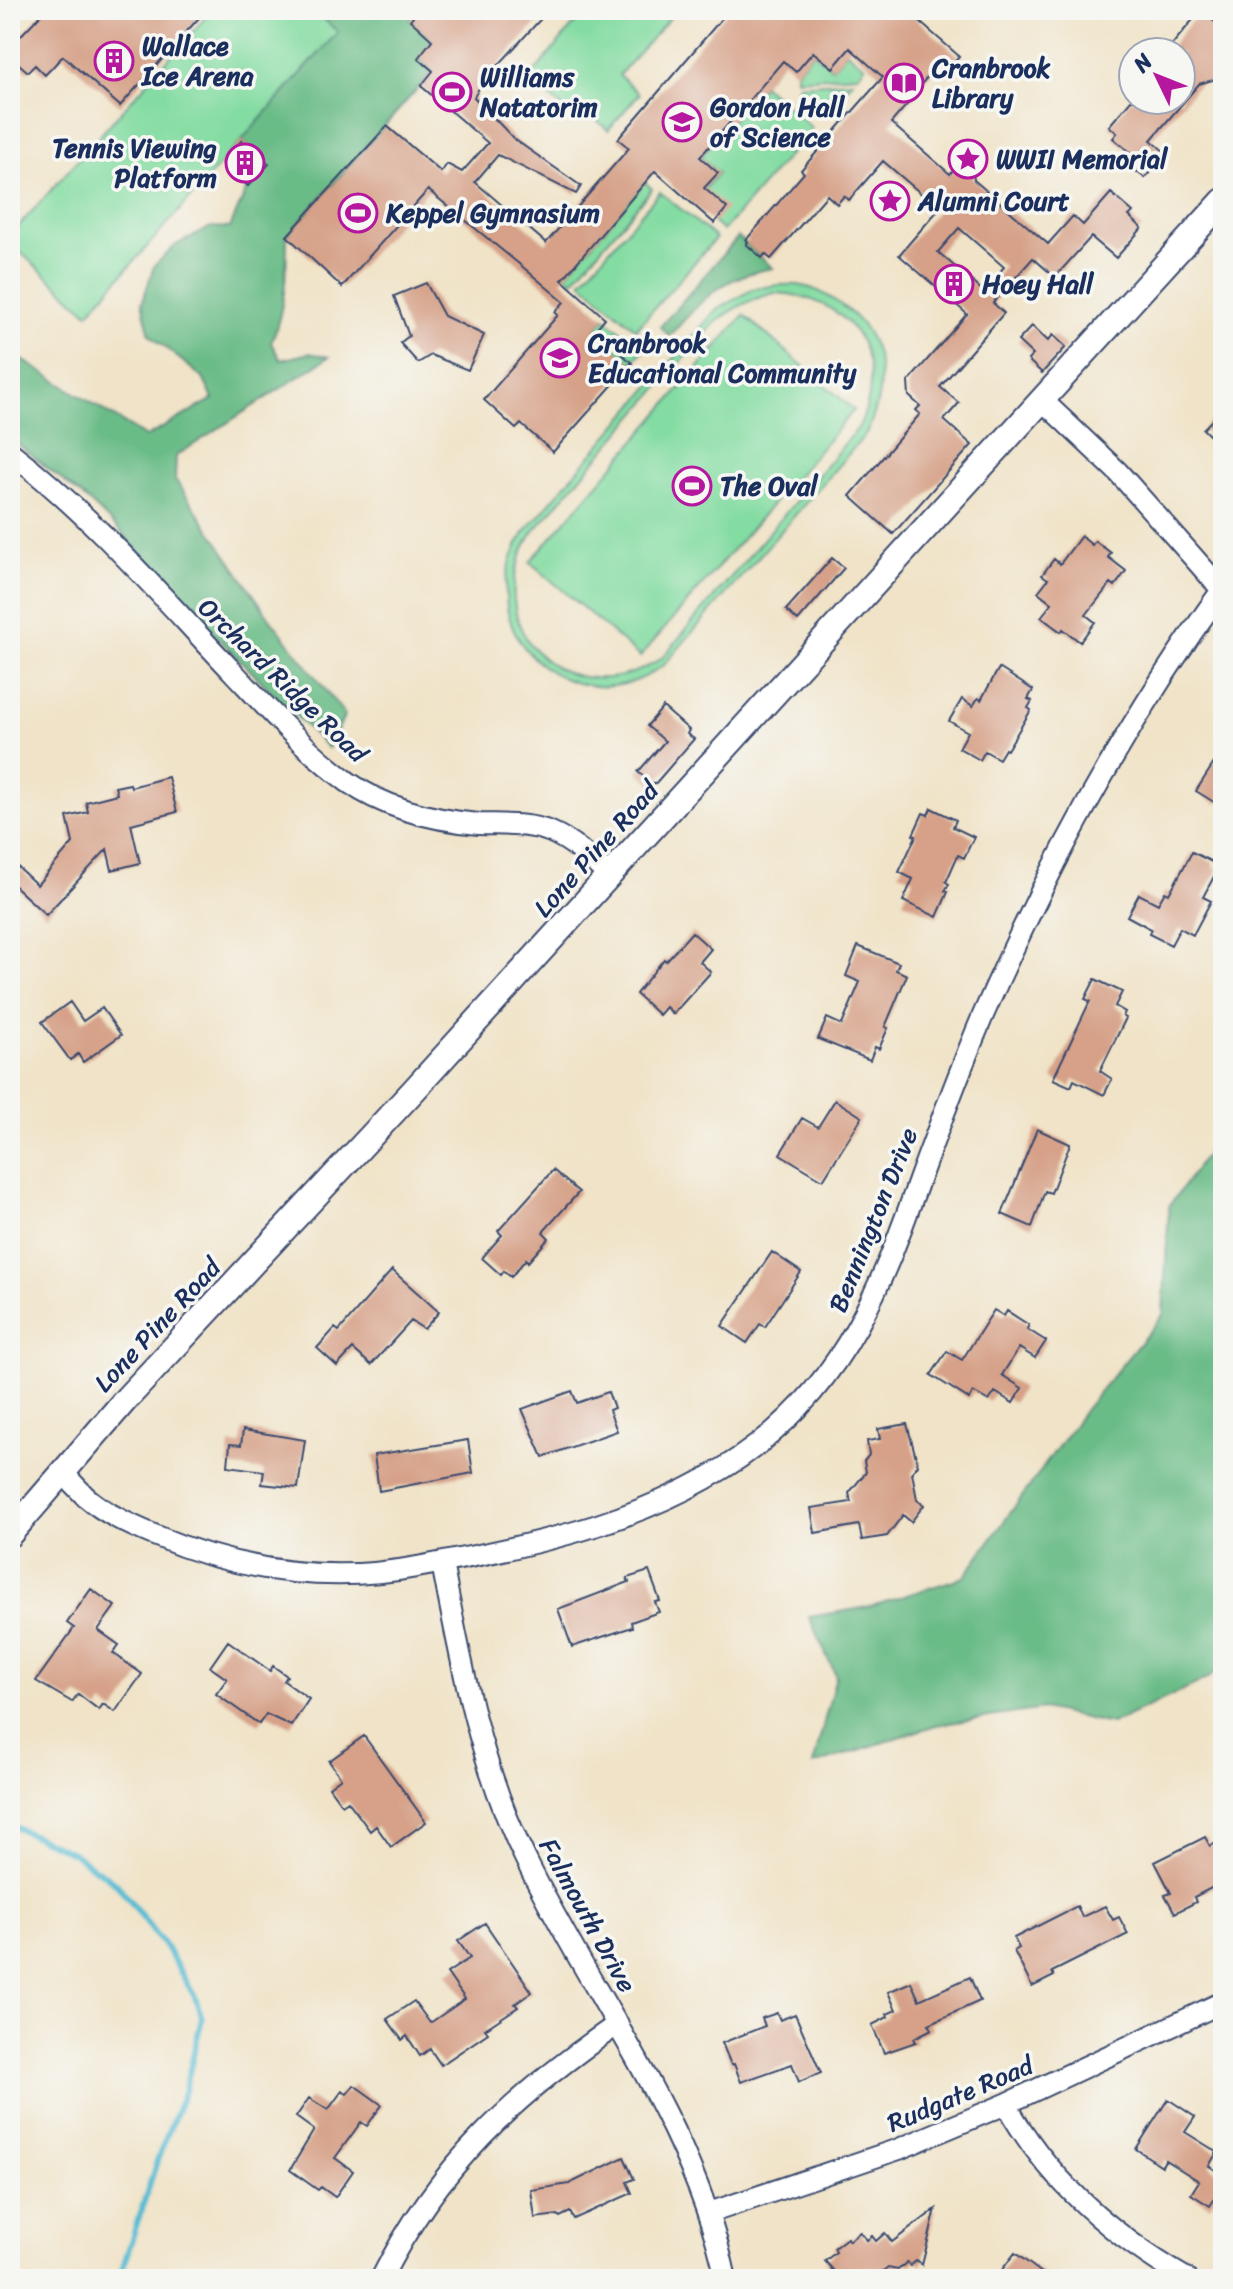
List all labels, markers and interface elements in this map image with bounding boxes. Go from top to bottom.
place label: Wallace Ice Arena [140,23,254,99]
north arrow [1117,36,1197,116]
building icon: Wallace Ice Arena [93,40,135,82]
text: N [1123,43,1163,82]
place label: Cranbrook Library [931,45,1051,121]
place label: Williams Natatorim [479,54,598,130]
library icon: Cranbrook Library [883,62,925,104]
sports icon: Williams Natatorim [431,71,473,113]
place label: Gordon Hall of Science [710,84,846,160]
school or university icon: Gordon Hall of Science [661,101,703,143]
place label: Tennis Viewing Platform [52,125,217,201]
place label: WWII Memorial [996,136,1169,182]
place icon: WWII Memorial [947,138,989,180]
building icon: Tennis Viewing Platform [224,142,266,184]
place label: Alumni Court [917,178,1070,224]
place icon: Alumni Court [869,180,911,222]
place label: Keppel Gymnasium [385,190,600,236]
sports icon: Keppel Gymnasium [337,192,379,234]
place label: Hoey Hall [982,261,1095,307]
building icon: Hoey Hall [933,263,975,305]
place label: Cranbrook Educational Community [587,320,857,396]
school or university icon: Cranbrook Educational Community [539,337,581,379]
place label: The Oval [720,463,819,509]
sports icon: The Oval [671,465,713,507]
street label: Orchard Ridge Road [187,586,381,776]
street label: Lone Pine Road [522,768,672,928]
street label: Bennington Drive [815,1120,931,1320]
street label: Lone Pine Road [82,1245,234,1403]
street label: Falmouth Drive [526,1829,650,2001]
street label: Rudgate Road [880,2042,1042,2145]

